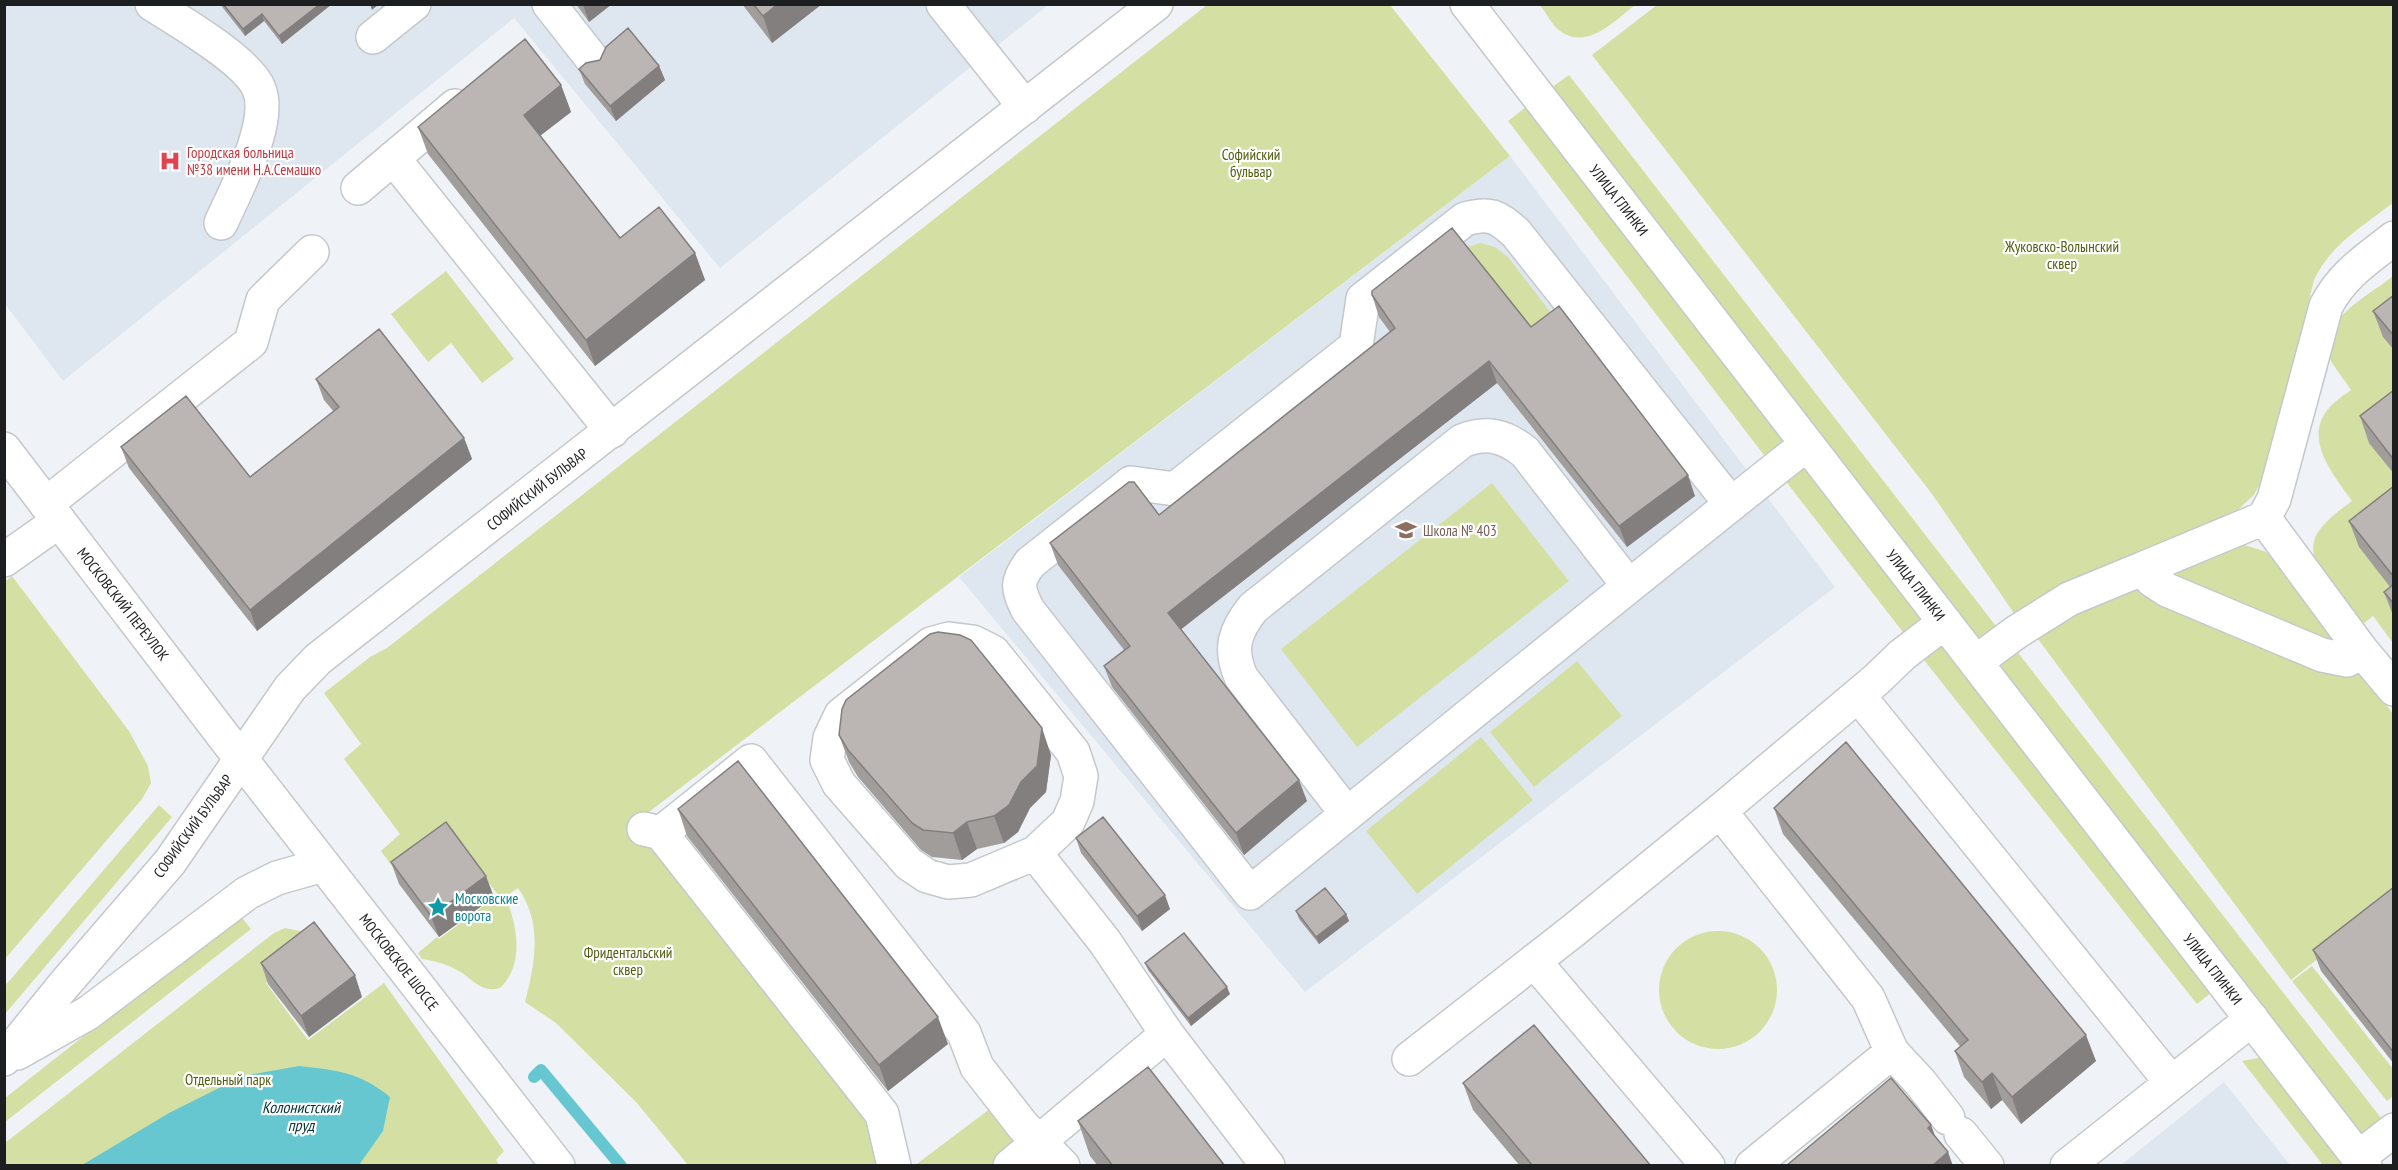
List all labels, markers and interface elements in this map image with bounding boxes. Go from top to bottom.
place label: Городская больница №38 имени Н.А.Семашко [187,143,321,179]
park label: Софийский бульвар [1222,145,1280,181]
hospital icon: Городская больница №38 имени Н.А.Семашко [158,149,182,173]
street label: УЛИЦА ГЛИНКИ [1585,161,1653,239]
park label: Жуковско-Волынский сквер [2004,237,2119,273]
street label: СОФИЙСКИЙ БУЛЬВАР [483,444,591,534]
school or university icon: Школа № 403 [1394,518,1418,542]
place label: Школа № 403 [1423,521,1497,540]
street label: МОСКОВСКИЙ ПЕРЕУЛОК [73,544,173,665]
street label: УЛИЦА ГЛИНКИ [1882,546,1950,624]
street label: СОФИЙСКИЙ БУЛЬВАР [149,771,237,881]
place label: Московские ворота [455,889,519,925]
place icon: Московские ворота [426,895,450,919]
street label: МОСКОВСКОЕ ШОССЕ [355,910,443,1014]
street label: УЛИЦА ГЛИНКИ [2179,930,2247,1008]
park label: Фридентальский сквер [584,943,672,979]
park label: Отдельный парк [185,1070,271,1089]
water label: Колонистский пруд [262,1097,342,1135]

